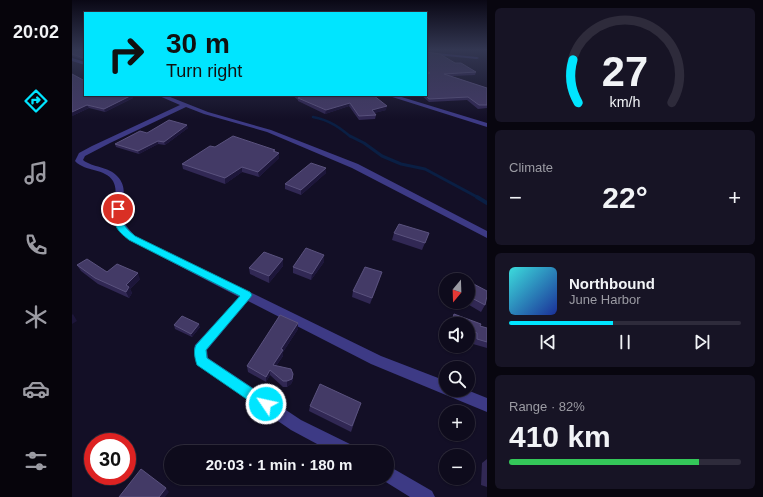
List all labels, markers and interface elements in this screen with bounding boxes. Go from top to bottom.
text: 20:02 [13,22,59,42]
icon: right [100,28,152,80]
text: 30 m [166,28,230,59]
text: 27 [602,48,648,95]
text: Turn right [166,61,242,81]
icon: directions [22,87,50,115]
text: km/h [610,94,641,110]
icon: music [22,159,50,187]
text: Climate [509,160,553,175]
text: 22° [602,181,648,214]
text: − [509,185,522,210]
text: + [728,185,741,210]
pin [101,192,135,226]
icon: arrive [107,198,129,220]
icon: phone [22,231,50,259]
north arrow [439,273,475,309]
map controls [439,273,475,485]
text: Northbound [569,275,655,292]
text: June Harbor [569,292,641,307]
icon: climate [22,303,50,331]
button: sound [439,317,475,353]
icon: previous [537,331,559,353]
icon: pause [614,331,636,353]
icon: next [691,331,713,353]
button: search [439,361,475,397]
icon: car [22,375,50,403]
position arrow [245,383,287,425]
text: Range · 82% [509,399,585,414]
button: + [439,405,475,441]
text: 410 km [509,420,611,453]
speed limit sign: 30 [84,433,136,485]
icon: filters [22,447,50,475]
button: − [439,449,475,485]
text: 20:03 · 1 min · 180 m [206,456,352,473]

